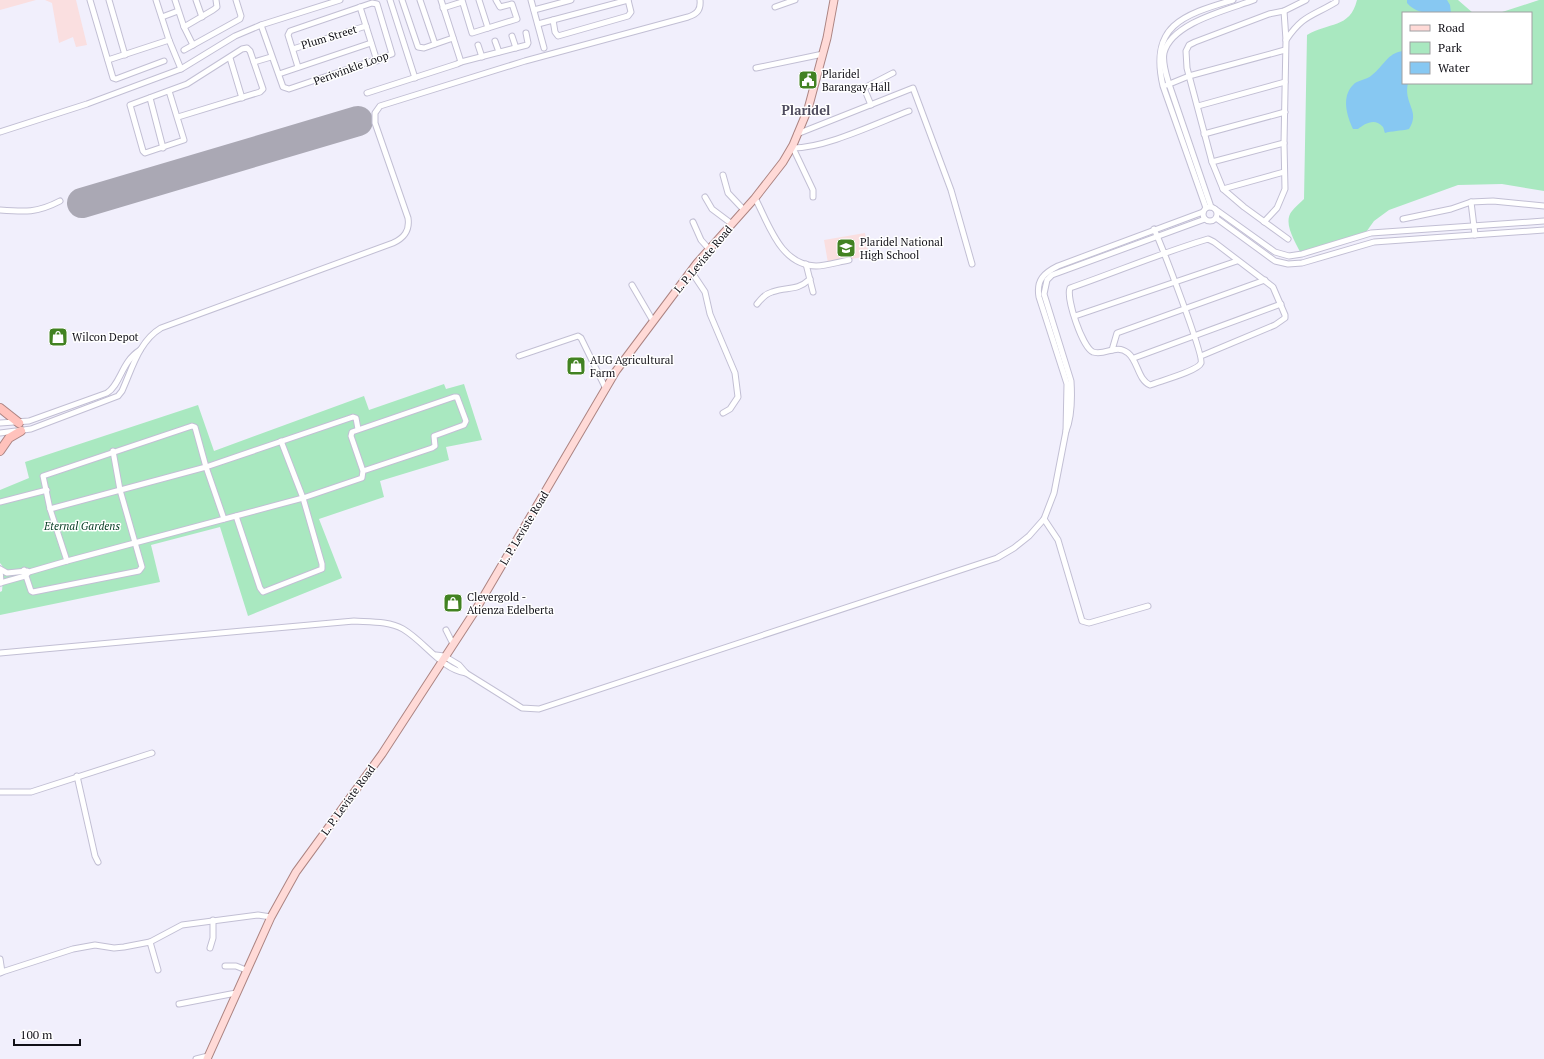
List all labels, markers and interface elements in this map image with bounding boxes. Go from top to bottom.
legend [1402,12,1532,84]
text: Road [1438,20,1465,35]
street label: Plum Street [299,22,359,52]
text: Park [1438,40,1463,55]
street label: Periwinkle Loop [312,48,390,88]
text: Water [1438,60,1470,75]
place label: Plaridel Barangay Hall [822,67,890,94]
public building icon: Plaridel Barangay Hall [797,69,819,91]
district label: Plaridel [782,101,830,119]
street label: L. P. Leviste Road [671,222,735,296]
place label: Plaridel National High School [860,235,943,262]
school or university icon: Plaridel National High School [835,237,857,259]
shop icon: Wilcon Depot [47,326,69,348]
place label: Wilcon Depot [72,330,139,344]
place label: AUG Agricultural Farm [590,353,674,380]
shop icon: AUG Agricultural Farm [565,355,587,377]
street label: L. P. Leviste Road [496,489,552,567]
park label: Eternal Gardens [43,519,120,533]
place label: Clevergold - Atienza Edelberta [467,590,554,617]
shop icon: Clevergold - Atienza Edelberta [442,592,464,614]
street label: L. P. Leviste Road [318,762,378,838]
scale bar [14,1021,80,1047]
text: 100 m [20,1027,53,1042]

